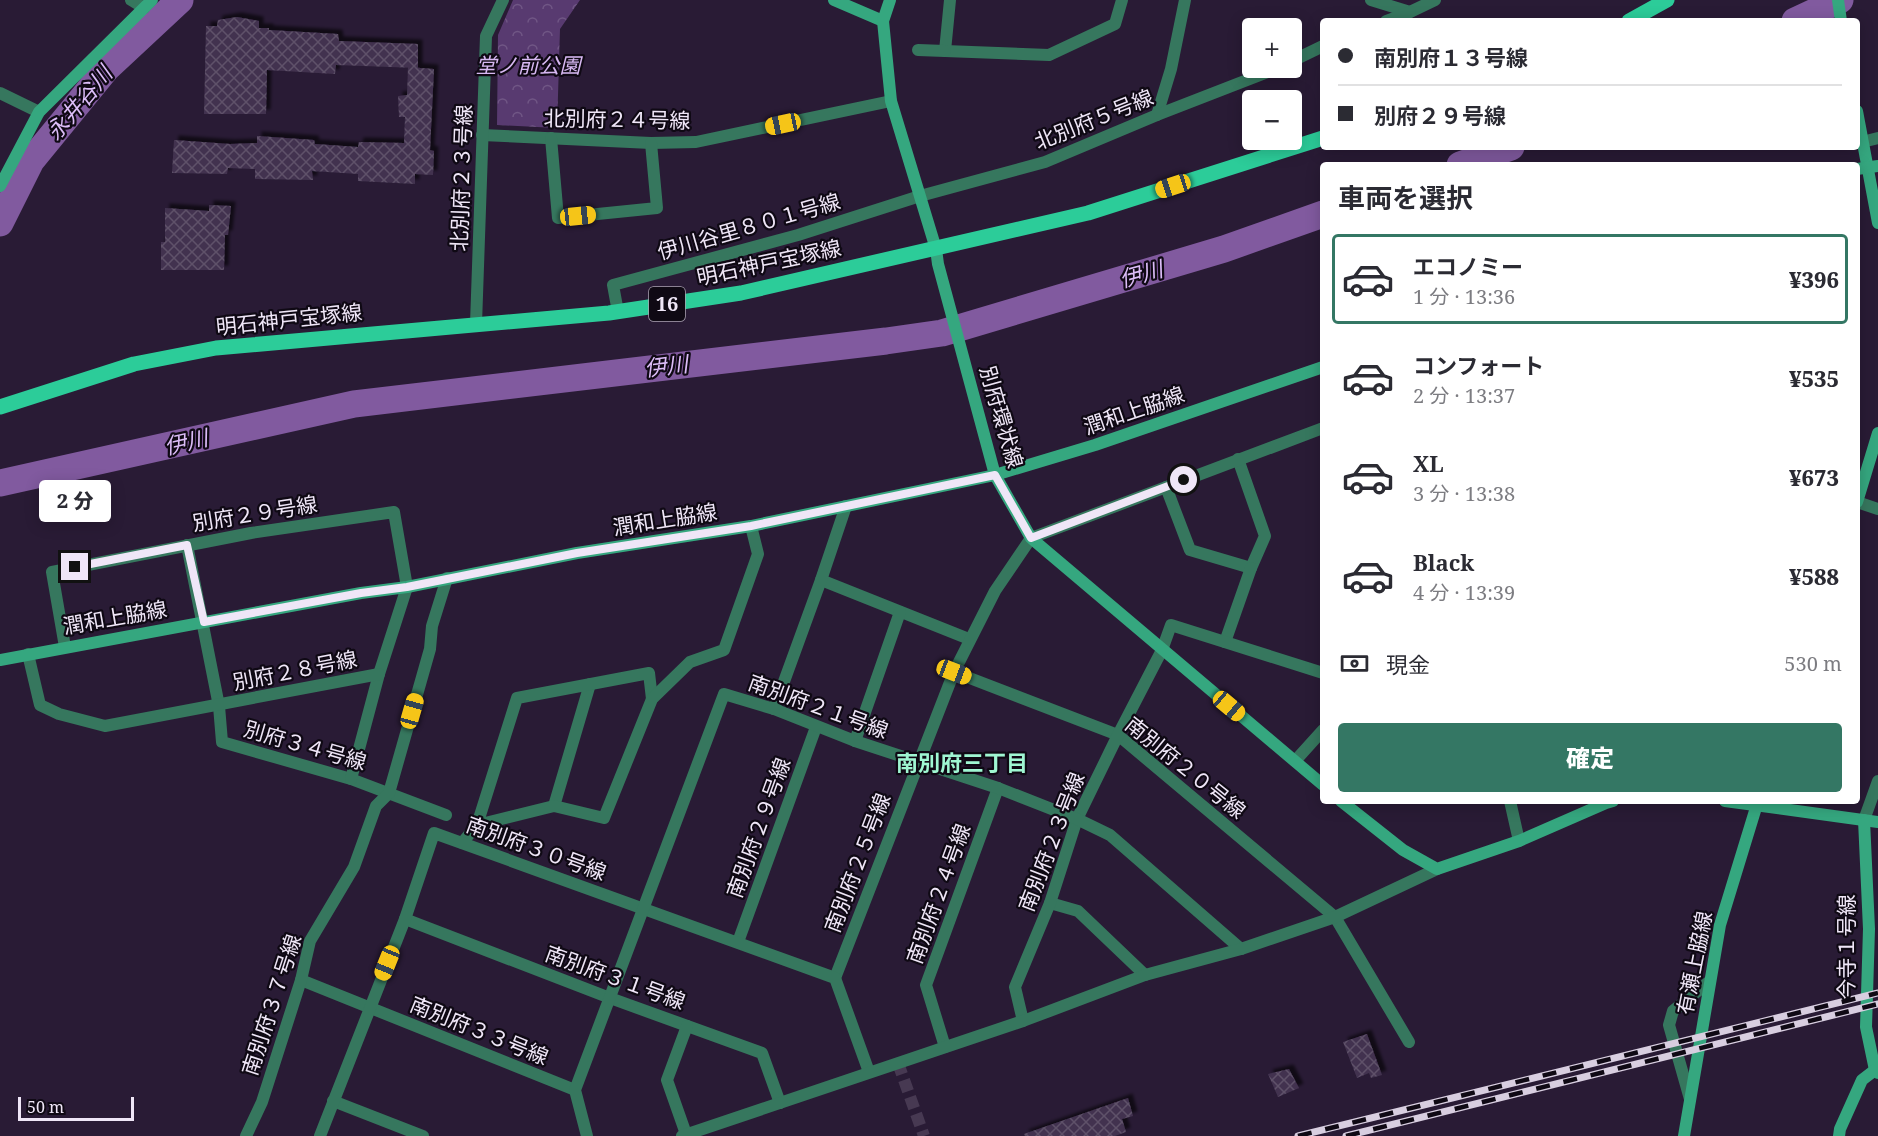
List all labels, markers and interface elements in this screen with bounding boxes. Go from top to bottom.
map controls [1242,18,1302,150]
button: + [1242,18,1302,78]
text: 南別府１３号線 [1374,42,1528,72]
park label: 堂ノ前公園 [476,51,583,79]
water label: 永井谷川 [38,57,119,146]
street label: 北別府５号線 [1030,82,1157,156]
button: − [1242,90,1302,150]
text: 別府２９号線 [1374,100,1506,130]
street label: 北別府２３号線 [444,104,478,252]
street label: 北別府２４号線 [543,104,691,134]
car [764,111,802,137]
car [1153,172,1193,200]
text: 車両を選択 [1338,179,1473,216]
street label: 伊川谷里８０１号線 [654,187,843,266]
car [559,205,597,227]
street label: 明石神戸宝塚線 [694,233,844,291]
text: エコノミー [1413,251,1523,281]
water label: 伊川 [1115,252,1168,294]
icon: car [1341,252,1395,306]
text: ¥396 [1789,264,1839,294]
text: 1 分 · 13:36 [1413,283,1515,310]
road number: 16 [649,287,685,321]
street label: 明石神戸宝塚線 [214,297,363,341]
water label: 伊川 [642,347,692,383]
text: コンフォート [1413,350,1544,380]
icon: car [1341,351,1395,405]
street label: 別府環状線 [974,362,1030,471]
text: ¥535 [1789,363,1839,393]
street label: 潤和上脇線 [1079,380,1188,440]
text: 2 分 · 13:37 [1413,382,1515,409]
water label: 伊川 [161,421,213,461]
text: XL [1413,448,1444,478]
icon: car [1341,450,1395,504]
text: ¥673 [1789,462,1839,492]
route start [1170,466,1197,493]
callout: 2 分 [39,480,111,522]
text: 3 分 · 13:38 [1413,480,1515,507]
text: 2 分 [57,487,93,514]
street label: 別府２９号線 [190,489,319,537]
street label: 潤和上脇線 [611,497,719,541]
text: Black [1413,547,1474,577]
icon: car [1341,549,1395,603]
route end [61,553,88,580]
text: ¥588 [1789,561,1839,591]
text: 4 分 · 13:39 [1413,579,1515,606]
street label: 潤和上脇線 [61,594,169,640]
street label: 別府２８号線 [230,644,359,696]
icon: cash [1338,647,1371,680]
text: 現金 [1386,649,1430,679]
text: 530 m [1784,650,1842,677]
car [934,657,974,687]
street label: 南別府２１号線 [744,668,892,744]
car [1209,688,1249,724]
car [398,691,426,731]
street label: 南別府２０号線 [1120,710,1252,824]
street label: 別府３４号線 [241,714,370,776]
button: 確定 [1338,723,1842,792]
district label: 南別府三丁目 [896,747,1028,777]
street label: 南別府２９号線 [720,754,796,902]
street label: 南別府２３号線 [1012,768,1090,915]
street label: 南別府２５号線 [818,789,896,936]
street label: 南別府３０号線 [462,810,610,886]
street label: 南別府２４号線 [900,820,976,968]
street label: 今寺１号線 [1832,895,1860,1000]
street label: 有瀬上脇線 [1670,909,1718,1017]
street label: 南別府３７号線 [235,930,307,1079]
street label: 南別府３１号線 [541,939,689,1015]
car [372,943,402,983]
street label: 南別府３３号線 [406,990,553,1071]
scale bar [18,1094,134,1122]
text: 50 m [27,1096,64,1118]

